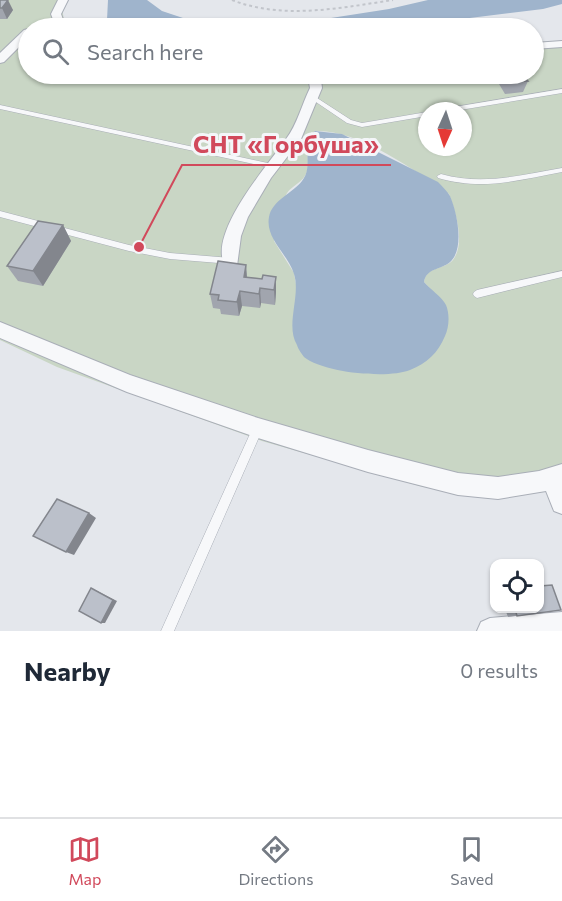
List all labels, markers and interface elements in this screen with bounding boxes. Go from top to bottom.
search box [18,18,544,84]
icon: search [39,35,72,68]
text: Search here [87,38,203,65]
north arrow [418,102,472,156]
callout: СНТ «Горбуша» [182,123,391,165]
text: СНТ «Горбуша» [193,129,379,158]
map controls [490,559,544,613]
button: locate [490,559,544,613]
text: Nearby [24,655,111,686]
text: 0 results [460,658,538,682]
tab: Map [68,833,101,888]
tab: Directions [238,833,313,888]
tab: Saved [450,833,494,888]

